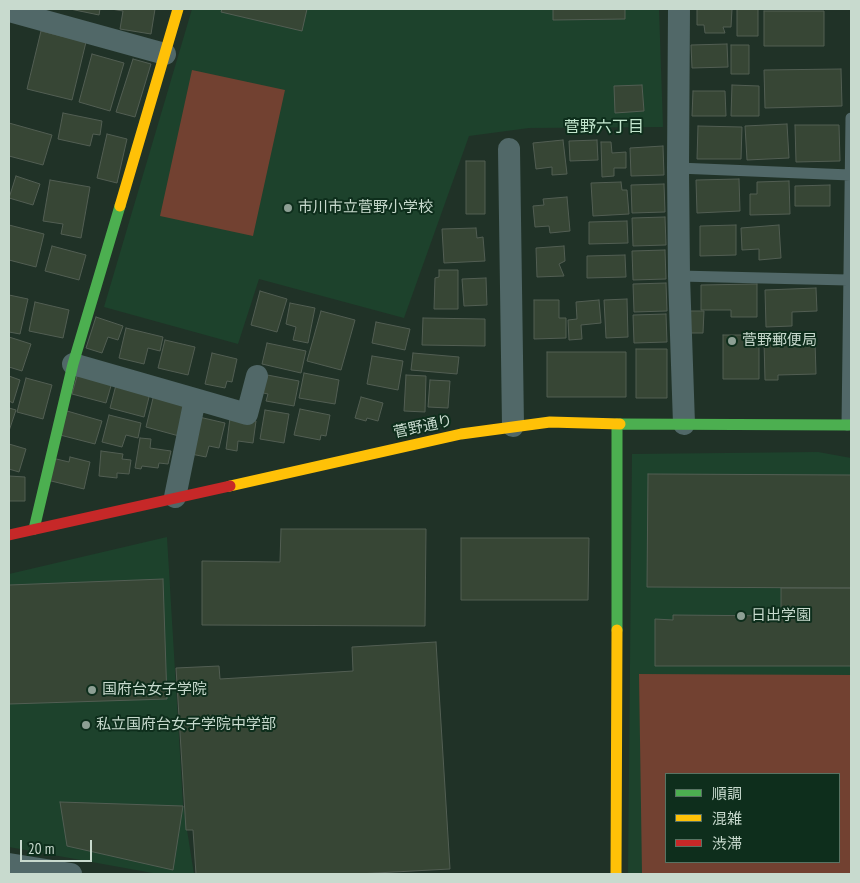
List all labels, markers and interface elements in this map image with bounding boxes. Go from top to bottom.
district label: 菅野六丁目 [564,117,644,137]
place label: 市川市立菅野小学校 [298,199,433,217]
marker: 市川市立菅野小学校 [282,202,294,214]
place label: 菅野郵便局 [742,332,817,350]
marker: 菅野郵便局 [726,335,738,347]
street label: 菅野通り [392,412,454,442]
place label: 日出学園 [751,607,811,625]
marker: 日出学園 [735,610,747,622]
place label: 国府台女子学院 [102,681,207,699]
marker: 国府台女子学院 [86,684,98,696]
place label: 私立国府台女子学院中学部 [96,716,276,734]
marker: 私立国府台女子学院中学部 [80,719,92,731]
legend [665,773,840,863]
text: 順調 [712,784,742,803]
text: 混雑 [712,809,742,828]
scale bar [22,830,95,862]
text: 渋滞 [712,834,742,853]
text: 20 m [28,839,54,858]

